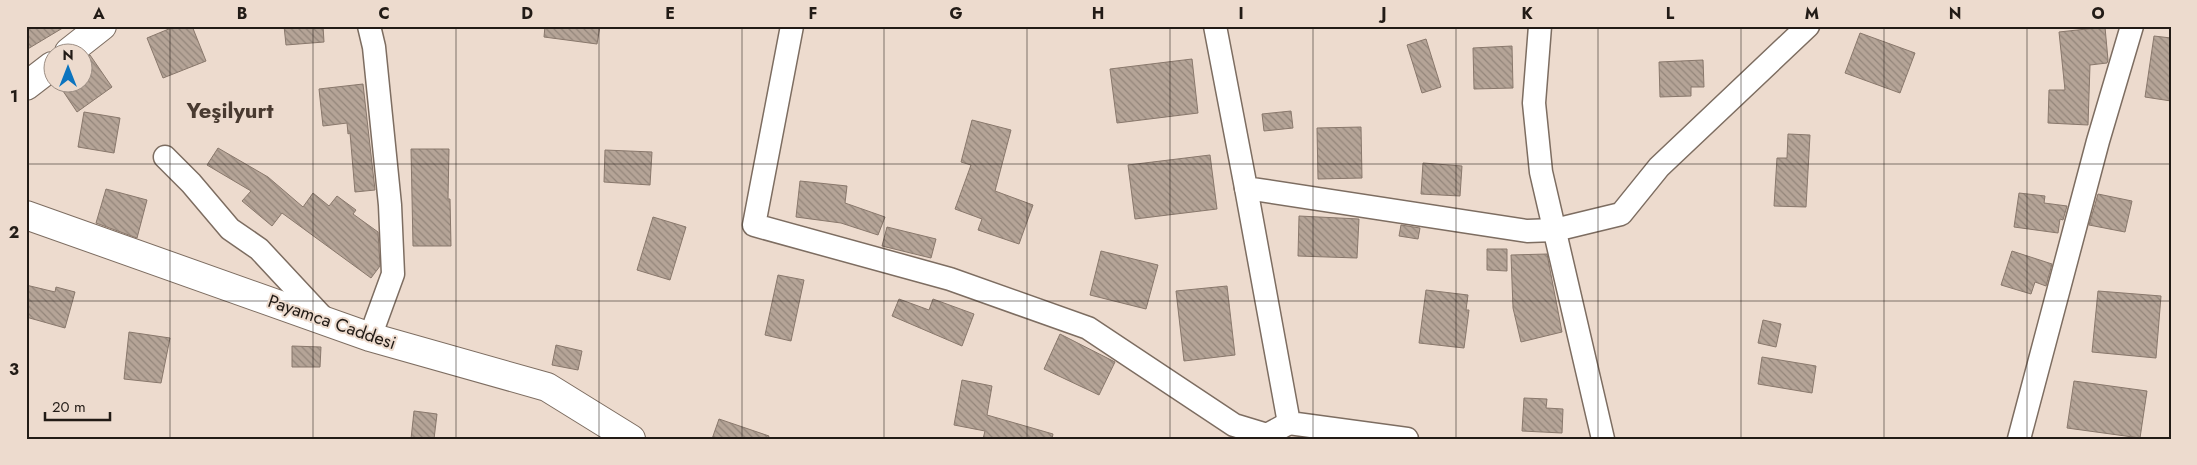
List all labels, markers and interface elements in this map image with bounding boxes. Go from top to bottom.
text: A [92,2,105,25]
text: B [237,2,247,25]
text: C [378,2,390,25]
text: D [521,2,533,25]
text: E [665,2,675,25]
text: F [809,2,817,25]
text: G [949,2,963,25]
text: H [1092,2,1104,25]
text: I [1238,2,1244,25]
text: J [1378,2,1387,25]
text: K [1521,2,1533,25]
text: L [1666,2,1675,25]
text: M [1805,2,1819,25]
text: N [1949,2,1961,25]
text: O [2091,2,2105,25]
north arrow [42,42,92,92]
text: N [62,45,74,65]
text: 1 [10,85,18,108]
district label: Yeşilyurt [185,94,274,126]
text: 2 [9,221,19,244]
street label: Payamca Caddesi [264,288,400,356]
text: 3 [9,358,19,381]
scale bar [45,390,110,422]
text: 20 m [52,396,86,418]

